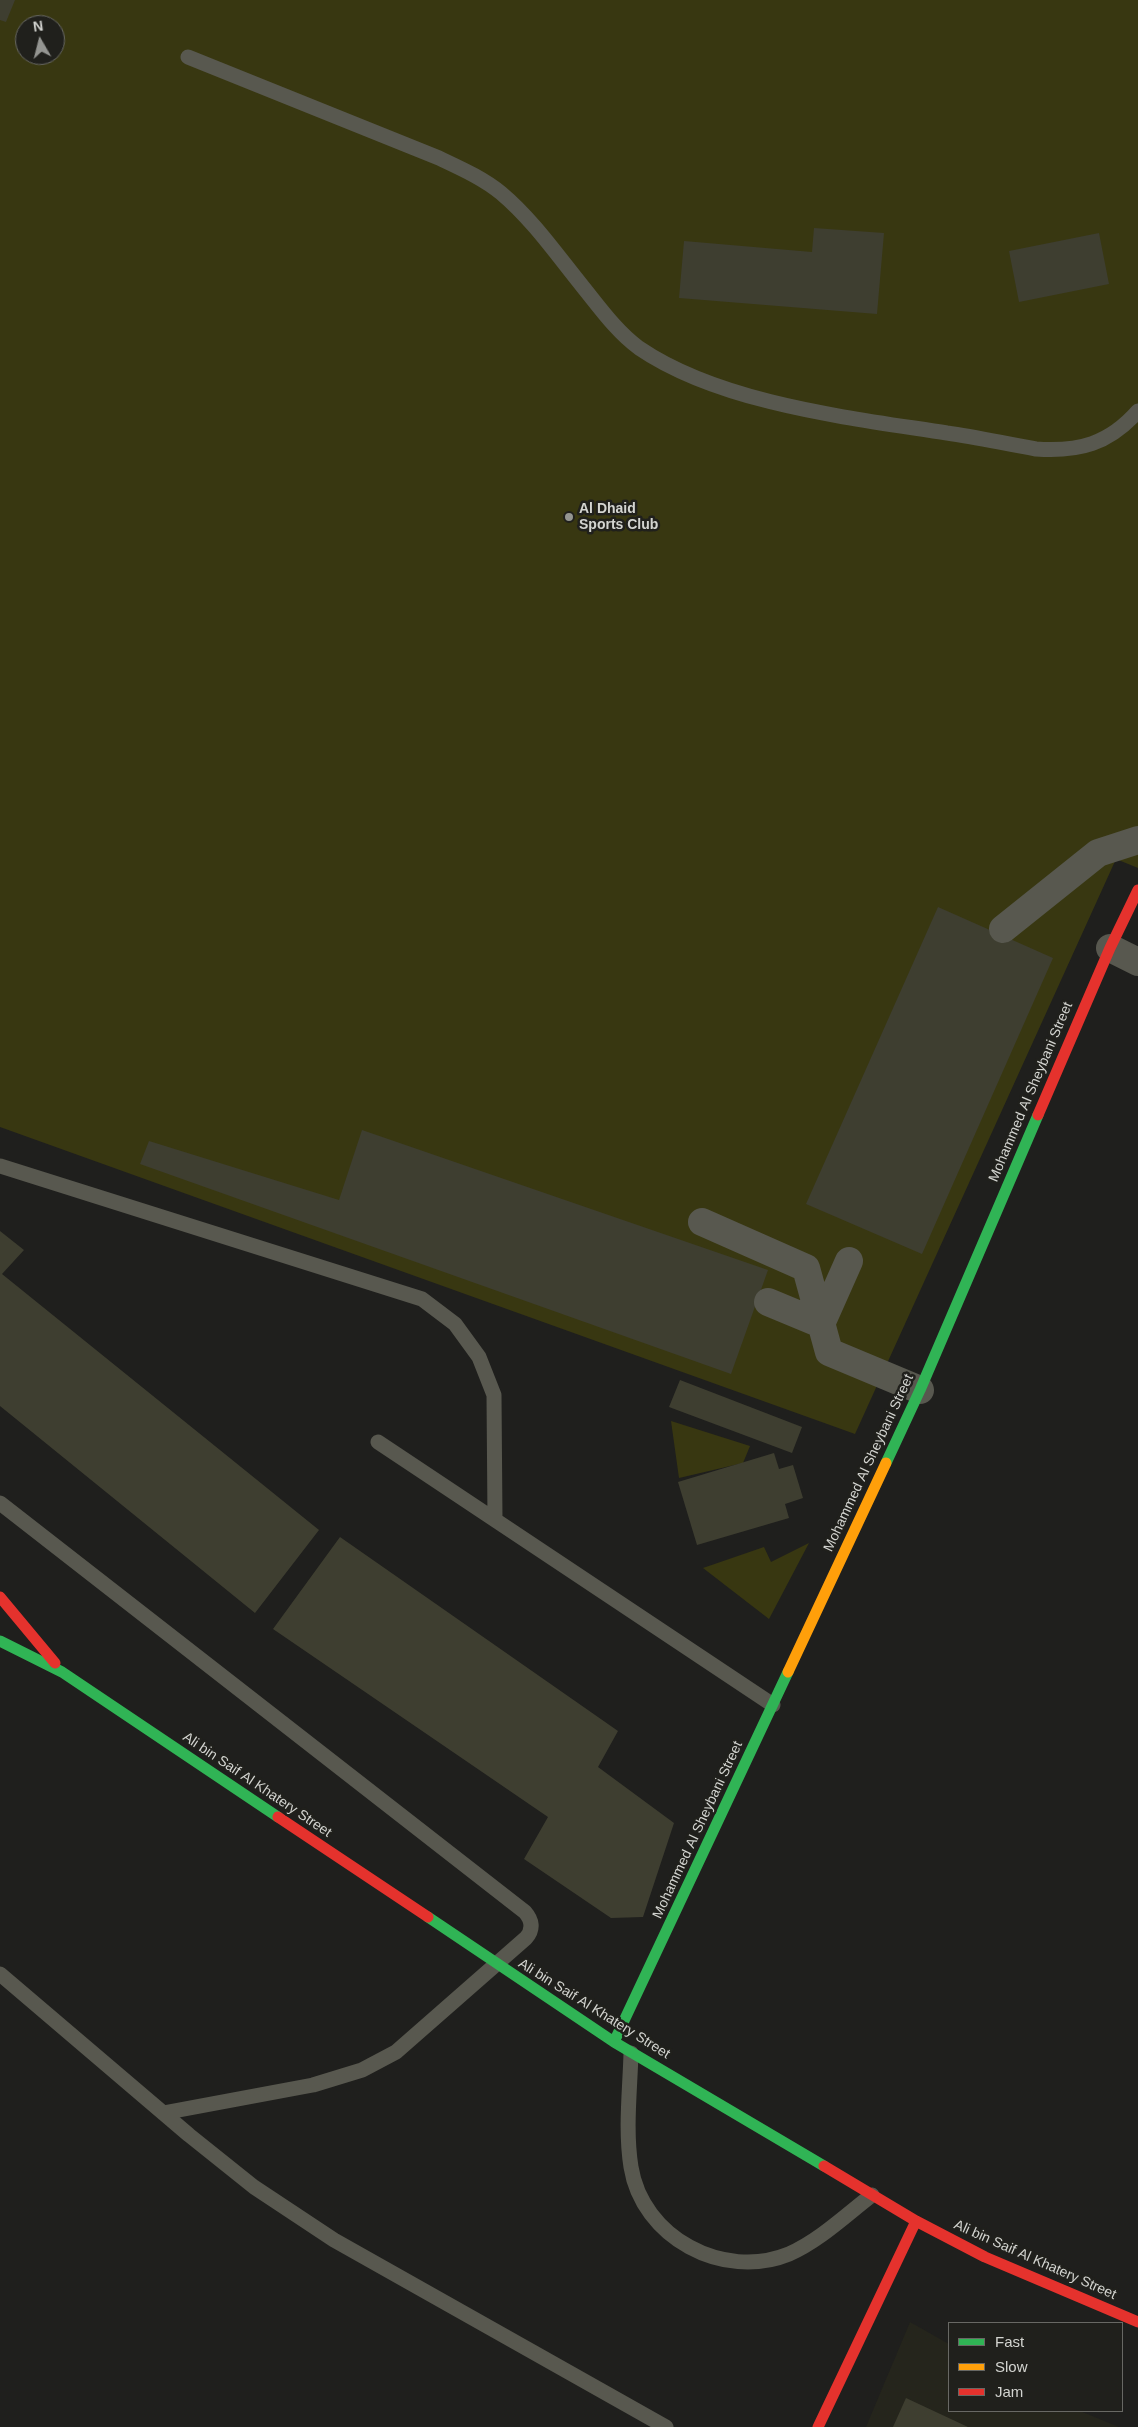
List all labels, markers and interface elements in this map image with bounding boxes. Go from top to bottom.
north arrow [15,15,65,65]
text: N [32,18,44,35]
place label: Al Dhaid Sports Club [579,501,658,534]
marker: Al Dhaid Sports Club [563,511,575,523]
street label: Mohammed Al Sheybani Street [985,1000,1077,1184]
street label: Mohammed Al Sheybani Street [820,1372,918,1554]
street label: Ali bin Saif Al Khatery Street [179,1729,335,1841]
street label: Mohammed Al Sheybani Street [649,1739,747,1921]
street label: Ali bin Saif Al Khatery Street [515,1955,673,2063]
street label: Ali bin Saif Al Khatery Street [951,2217,1119,2303]
legend [948,2322,1123,2412]
text: Fast [995,2333,1024,2350]
text: Slow [995,2358,1028,2375]
text: Jam [995,2383,1023,2400]

